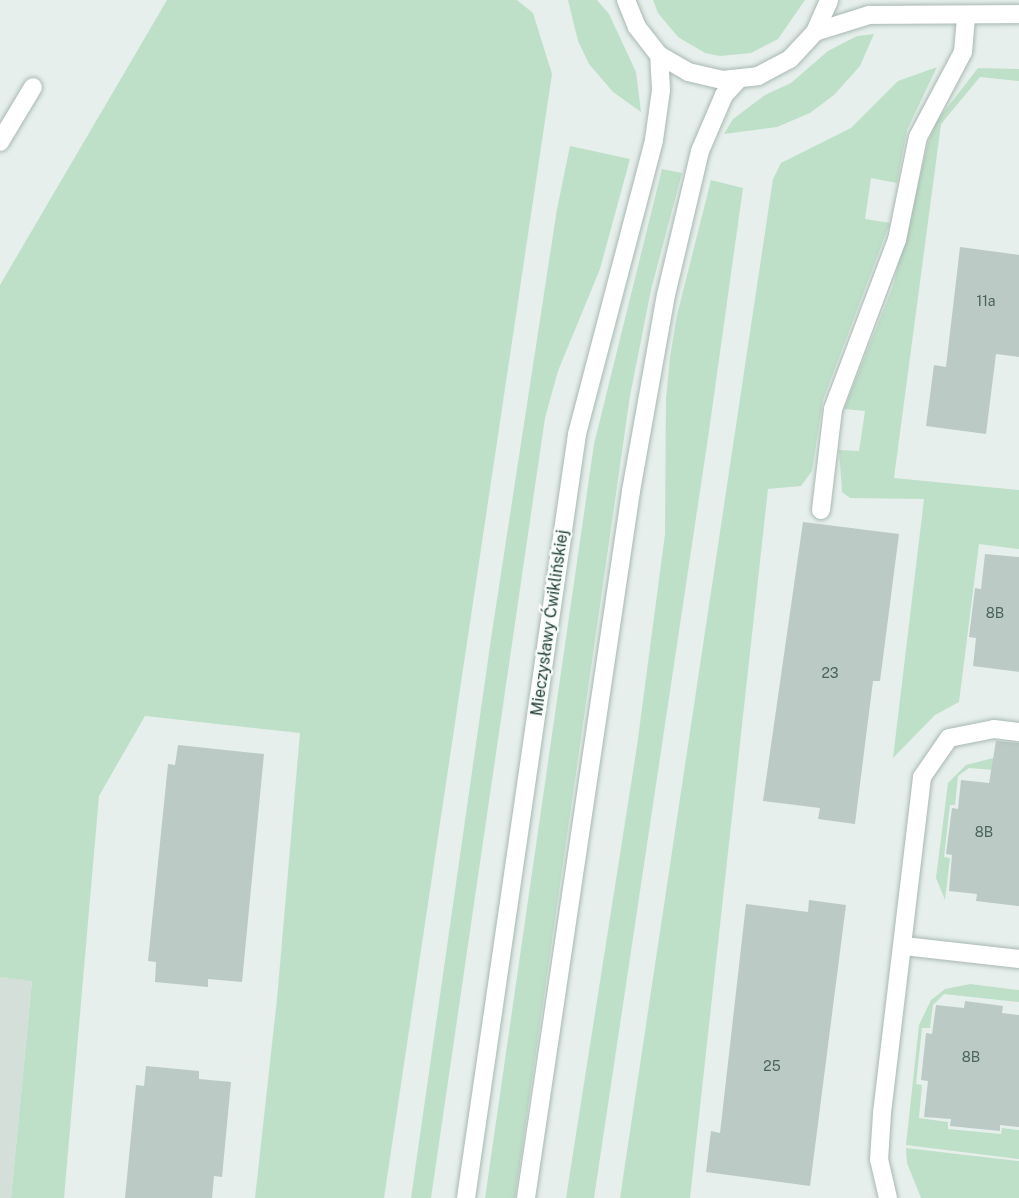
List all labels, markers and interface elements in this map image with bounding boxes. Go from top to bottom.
house number: 11a [976,293,996,309]
street label: Mieczysławy Ćwiklińskiej [527,529,573,717]
house number: 8B [986,605,1004,621]
house number: 23 [821,665,839,681]
house number: 8B [975,824,993,840]
house number: 8B [962,1049,980,1065]
house number: 25 [763,1058,781,1074]

